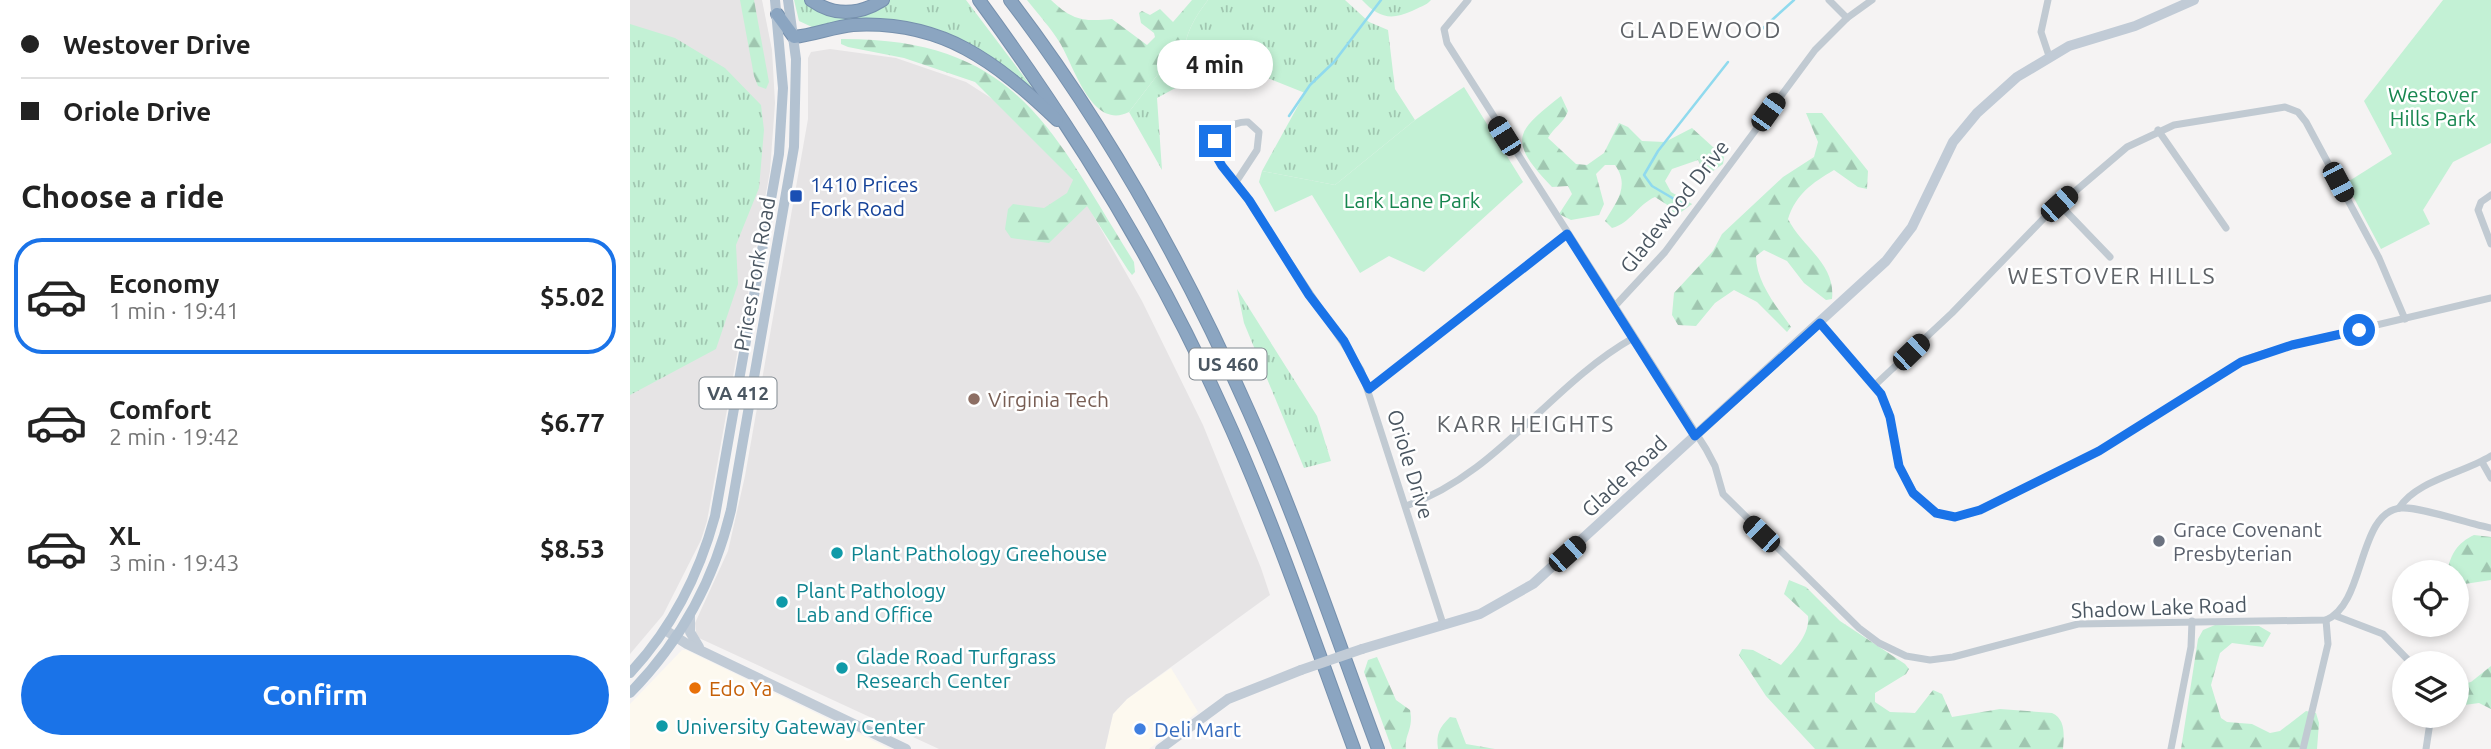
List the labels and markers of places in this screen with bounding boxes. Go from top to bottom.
place label: 1410 Prices Fork Road [810,172,918,220]
marker: 1410 Prices Fork Road [788,188,804,204]
place label: Virginia Tech [988,387,1109,411]
marker: Virginia Tech [966,391,982,407]
place label: Grace Covenant Presbyterian [2173,517,2322,565]
marker: Grace Covenant Presbyterian [2151,533,2167,549]
place label: Plant Pathology Greehouse [851,541,1107,565]
marker: Plant Pathology Greehouse [829,545,845,561]
place label: Plant Pathology Lab and Office [796,578,946,626]
marker: Plant Pathology Lab and Office [774,594,790,610]
place label: Glade Road Turfgrass Research Center [856,644,1056,692]
marker: Glade Road Turfgrass Research Center [834,660,850,676]
place label: Edo Ya [709,676,772,700]
marker: Edo Ya [687,680,703,696]
place label: University Gateway Center [676,714,925,738]
place label: Deli Mart [1154,717,1241,741]
marker: University Gateway Center [654,718,670,734]
marker: Deli Mart [1132,721,1148,737]

